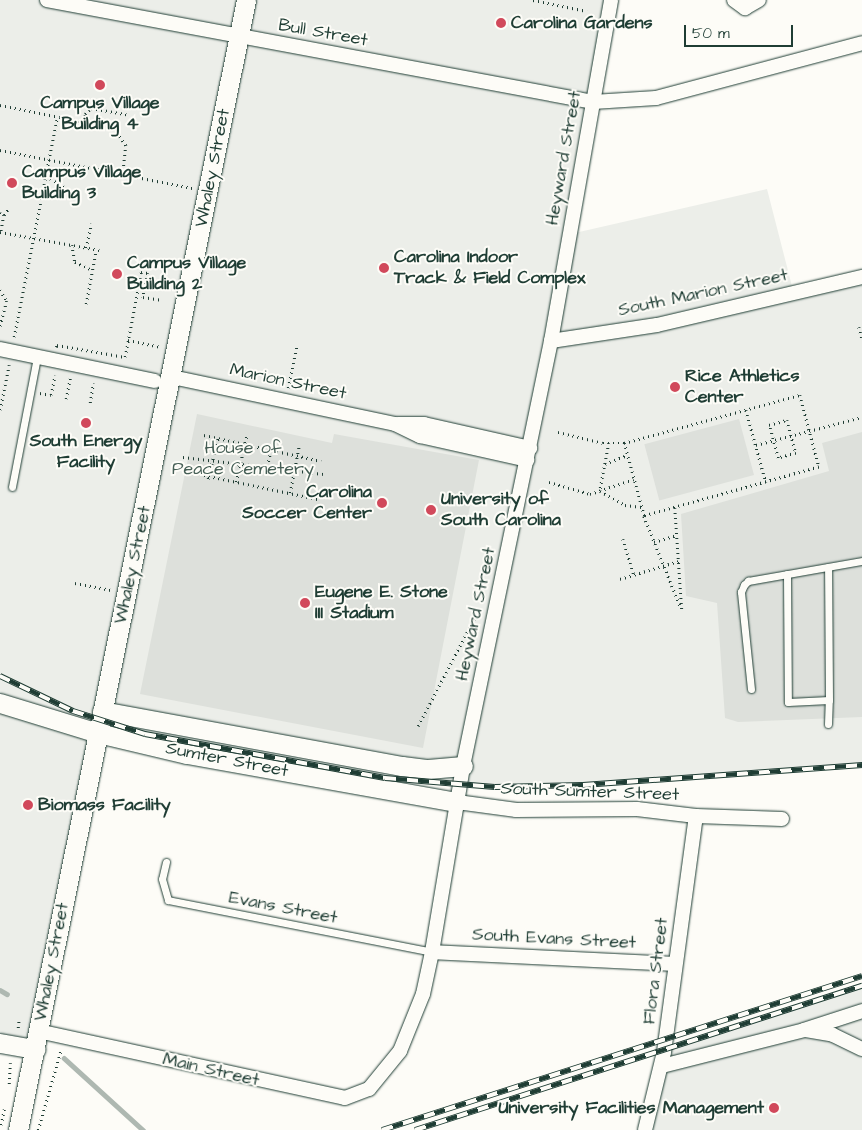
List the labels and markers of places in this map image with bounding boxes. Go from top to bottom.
place label: Carolina Gardens [511,12,652,34]
marker: Carolina Gardens [495,17,507,29]
marker: Campus Village Building 4 [94,79,106,91]
place label: Campus Village Building 4 [40,93,160,136]
place label: Campus Village Building 3 [22,162,141,204]
marker: Campus Village Building 3 [6,177,18,189]
place label: Carolina Indoor Track & Field Complex [394,247,585,290]
place label: Campus Village Building 2 [127,253,246,296]
marker: Carolina Indoor Track & Field Complex [378,262,390,274]
marker: Campus Village Building 2 [111,268,123,280]
place label: Rice Athletics Center [685,366,800,408]
marker: Rice Athletics Center [669,381,681,393]
marker: South Energy Facility [80,417,92,429]
place label: South Energy Facility [30,431,142,474]
place label: Carolina Soccer Center [242,482,372,524]
place label: University of South Carolina [441,489,561,532]
marker: Carolina Soccer Center [376,497,388,509]
marker: University of South Carolina [425,504,437,516]
place label: Eugene E. Stone III Stadium [315,582,448,624]
marker: Eugene E. Stone III Stadium [299,597,311,609]
place label: Biomass Facility [38,794,171,816]
marker: Biomass Facility [22,799,34,811]
place label: University Facilities Management [499,1097,764,1119]
marker: University Facilities Management [768,1102,780,1114]

